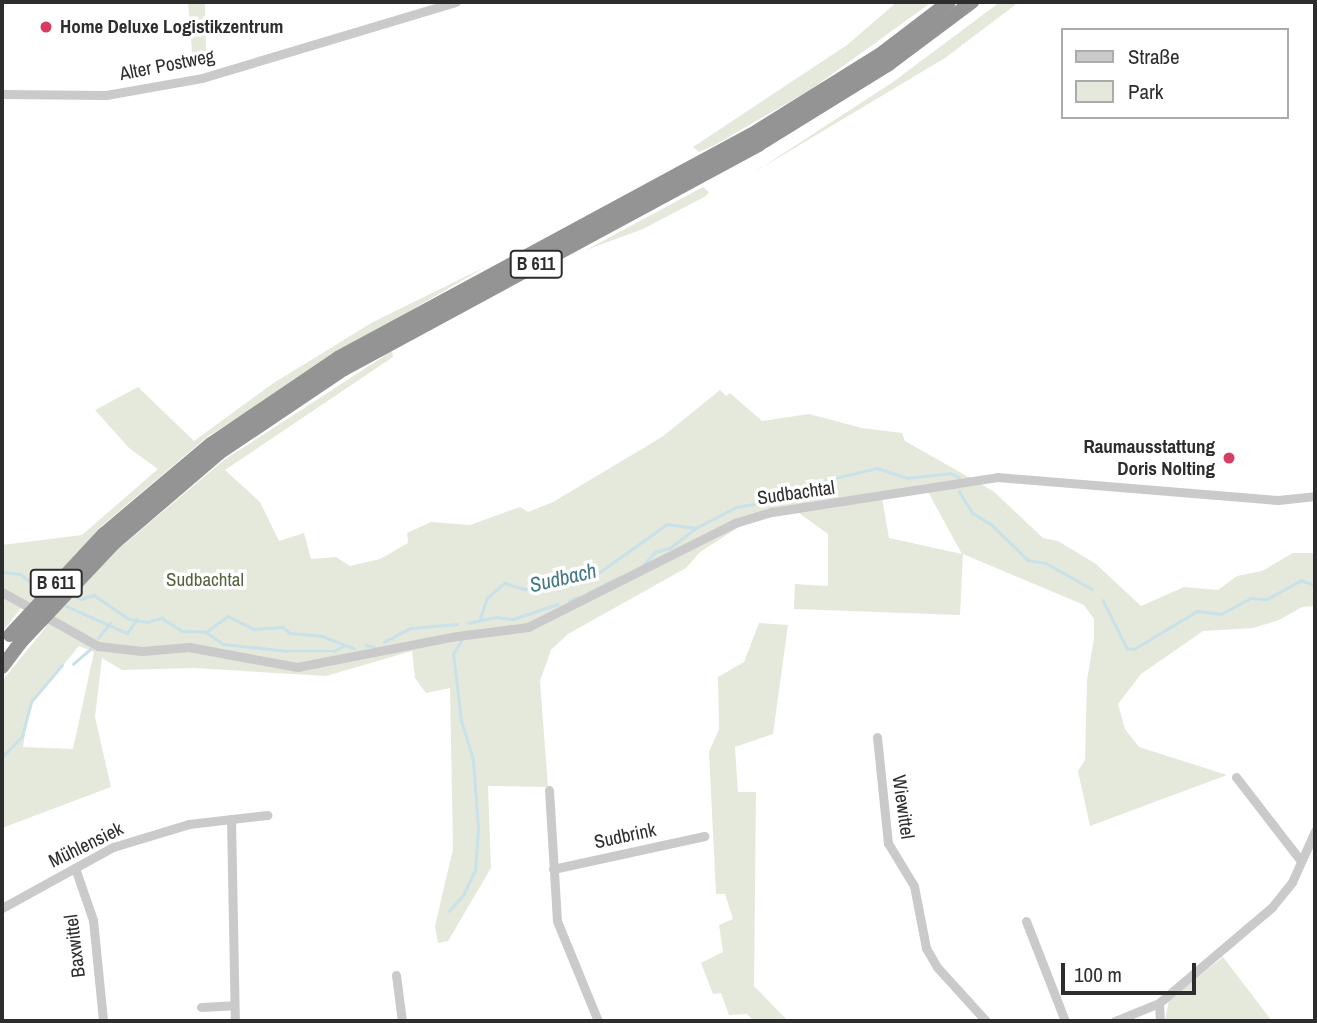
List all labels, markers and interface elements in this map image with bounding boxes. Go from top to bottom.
place label: Home Deluxe Logistikzentrum [60,16,283,38]
marker: Home Deluxe Logistikzentrum [38,19,54,35]
legend [1062,28,1289,119]
text: Straße [1128,42,1180,71]
street label: Alter Postweg [118,45,216,85]
text: Park [1128,77,1163,106]
road number: B 611 [508,250,564,278]
place label: Raumausstattung Doris Nolting [1083,436,1215,480]
marker: Raumausstattung Doris Nolting [1221,450,1237,466]
street label: Sudbachtal [756,476,836,510]
water label: Sudbach [527,558,599,598]
road number: B 611 [28,568,84,598]
park label: Sudbachtal [166,569,244,591]
street label: Wiewittel [887,774,919,840]
street label: Mühlensiek [45,817,127,873]
street label: Sudbrink [592,818,658,854]
street label: Baxwittel [60,913,90,979]
scale bar [1065,950,1200,994]
text: 100 m [1074,960,1122,989]

